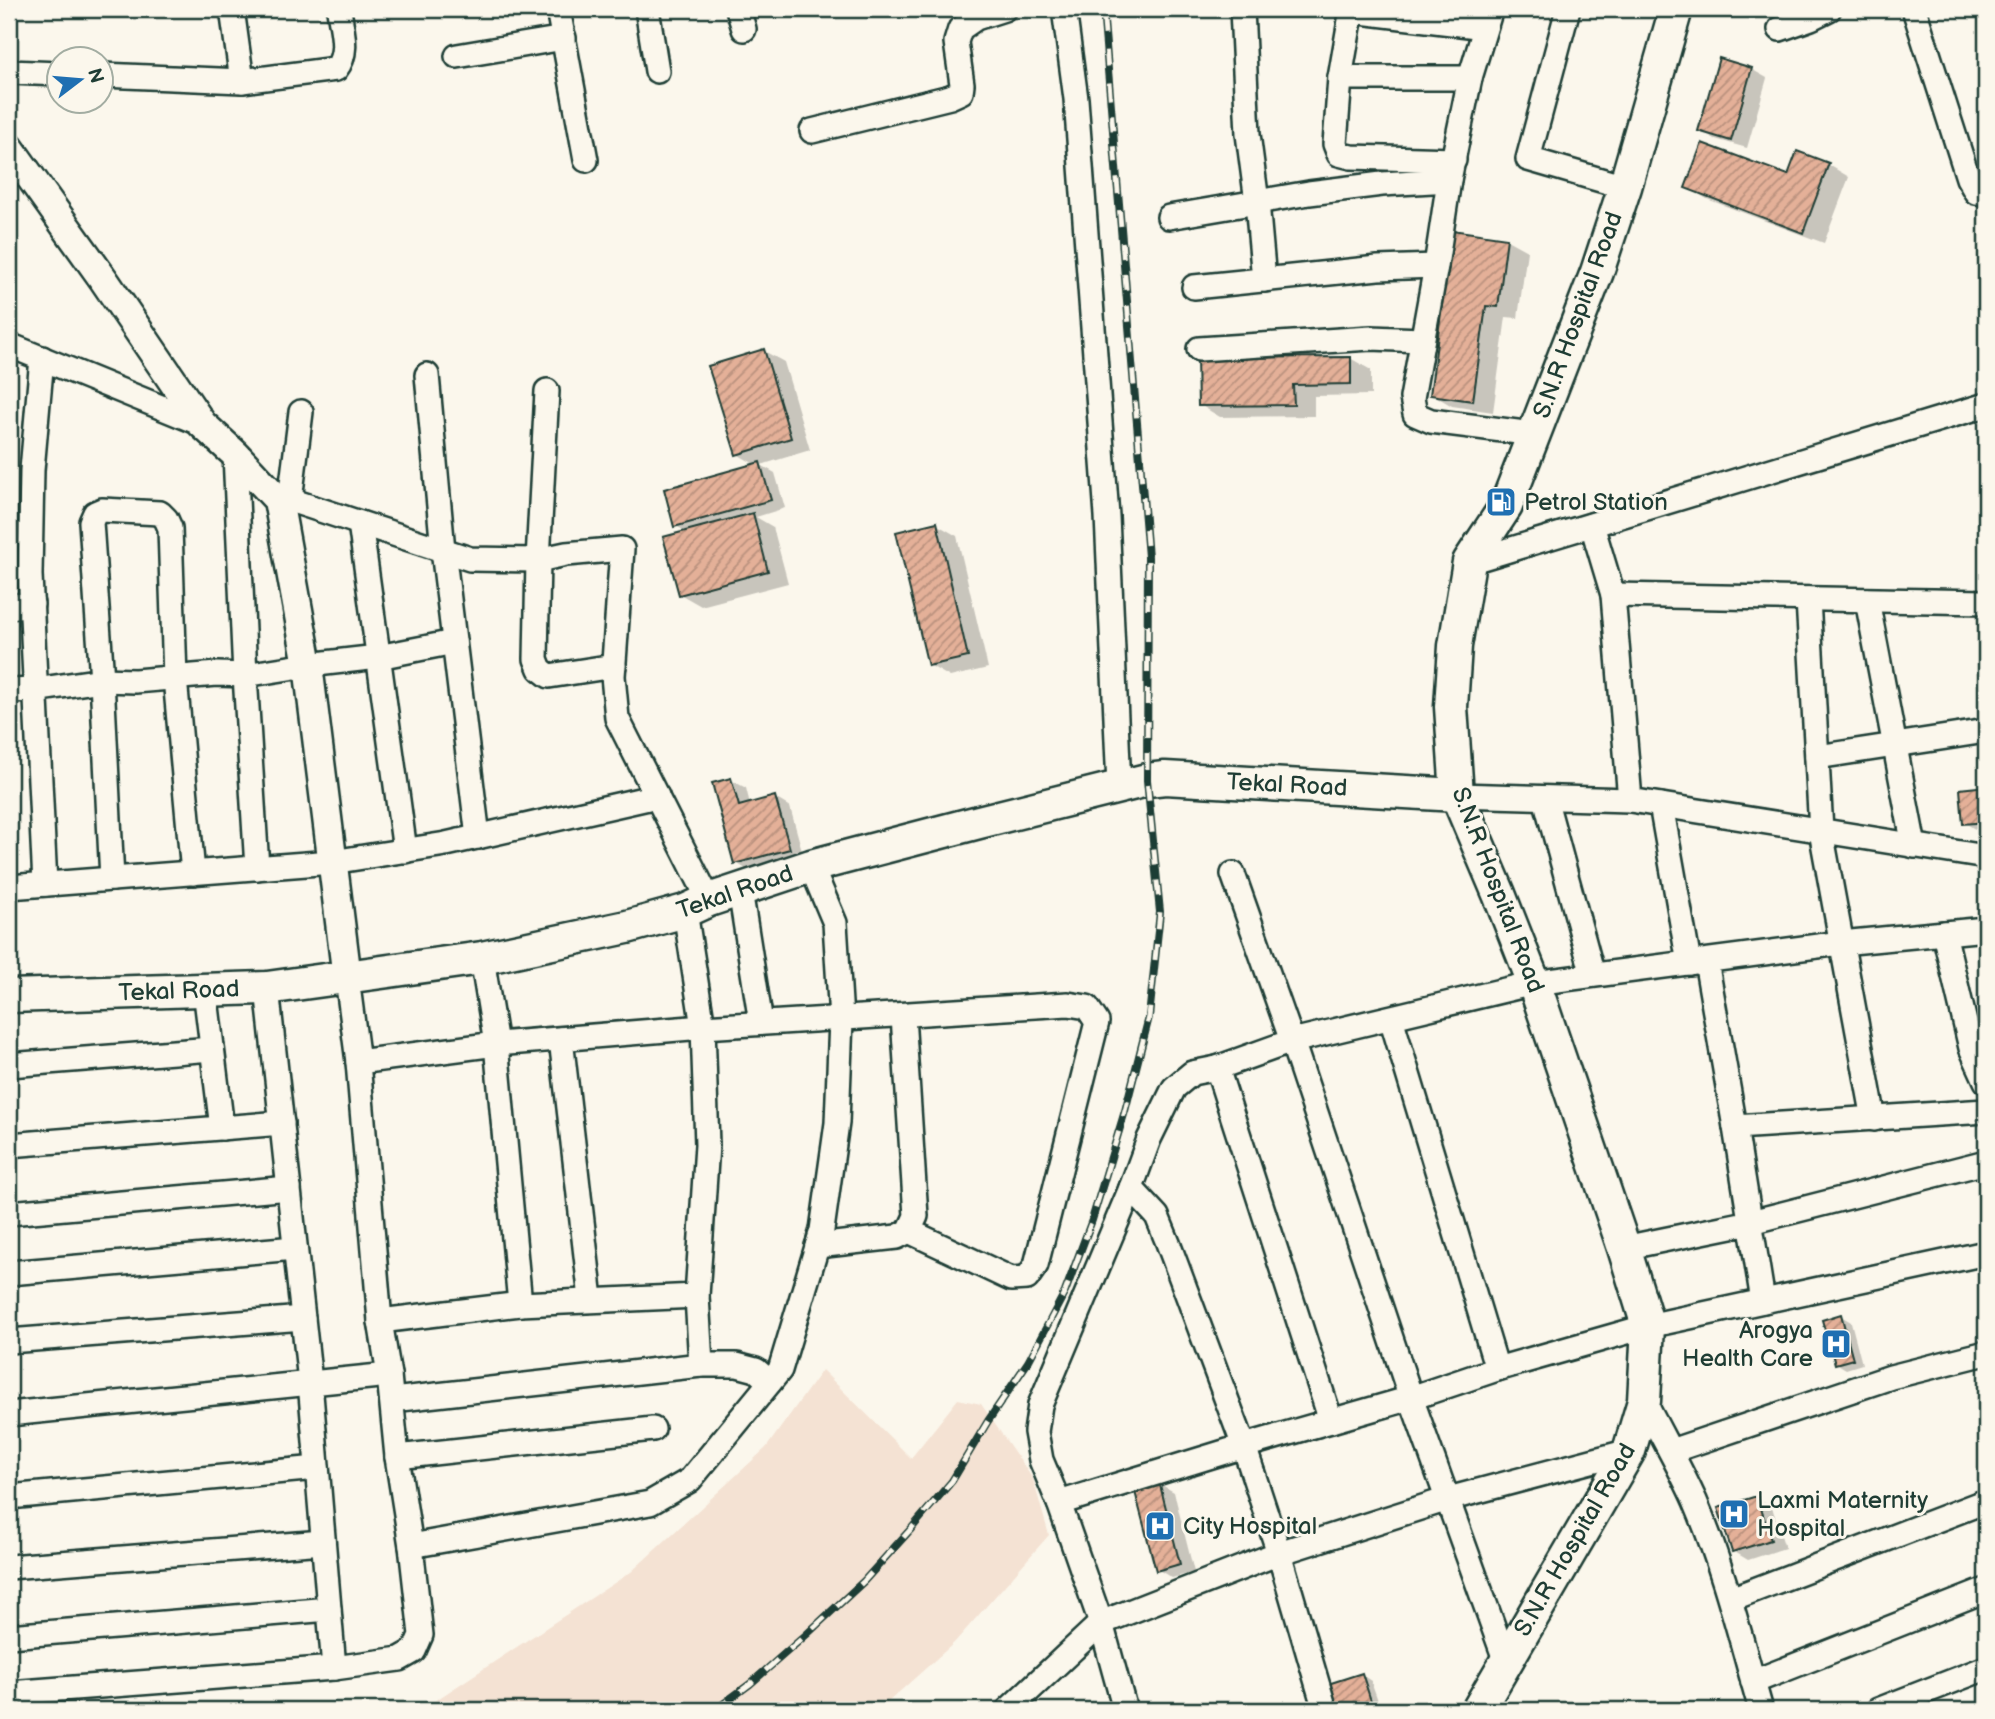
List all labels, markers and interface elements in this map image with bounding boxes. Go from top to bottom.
north arrow [46,46,116,116]
text: N [82,66,108,86]
street label: S.N.R Hospital Road [1527,208,1629,422]
fuel station icon: Petrol Station [1484,485,1518,519]
place label: Petrol Station [1524,488,1668,517]
street label: Tekal Road [1226,767,1348,803]
street label: S.N.R Hospital Road [1445,783,1551,997]
street label: Tekal Road [673,859,797,925]
street label: Tekal Road [118,974,240,1008]
place label: Arogya Health Care [1682,1316,1813,1373]
hospital icon: Arogya Health Care [1819,1327,1853,1361]
street label: S.N.R Hospital Road [1508,1438,1642,1642]
place label: Laxmi Maternity Hospital [1757,1486,1928,1543]
hospital icon: Laxmi Maternity Hospital [1717,1497,1751,1531]
hospital icon: City Hospital [1143,1509,1177,1543]
place label: City Hospital [1183,1512,1317,1541]

